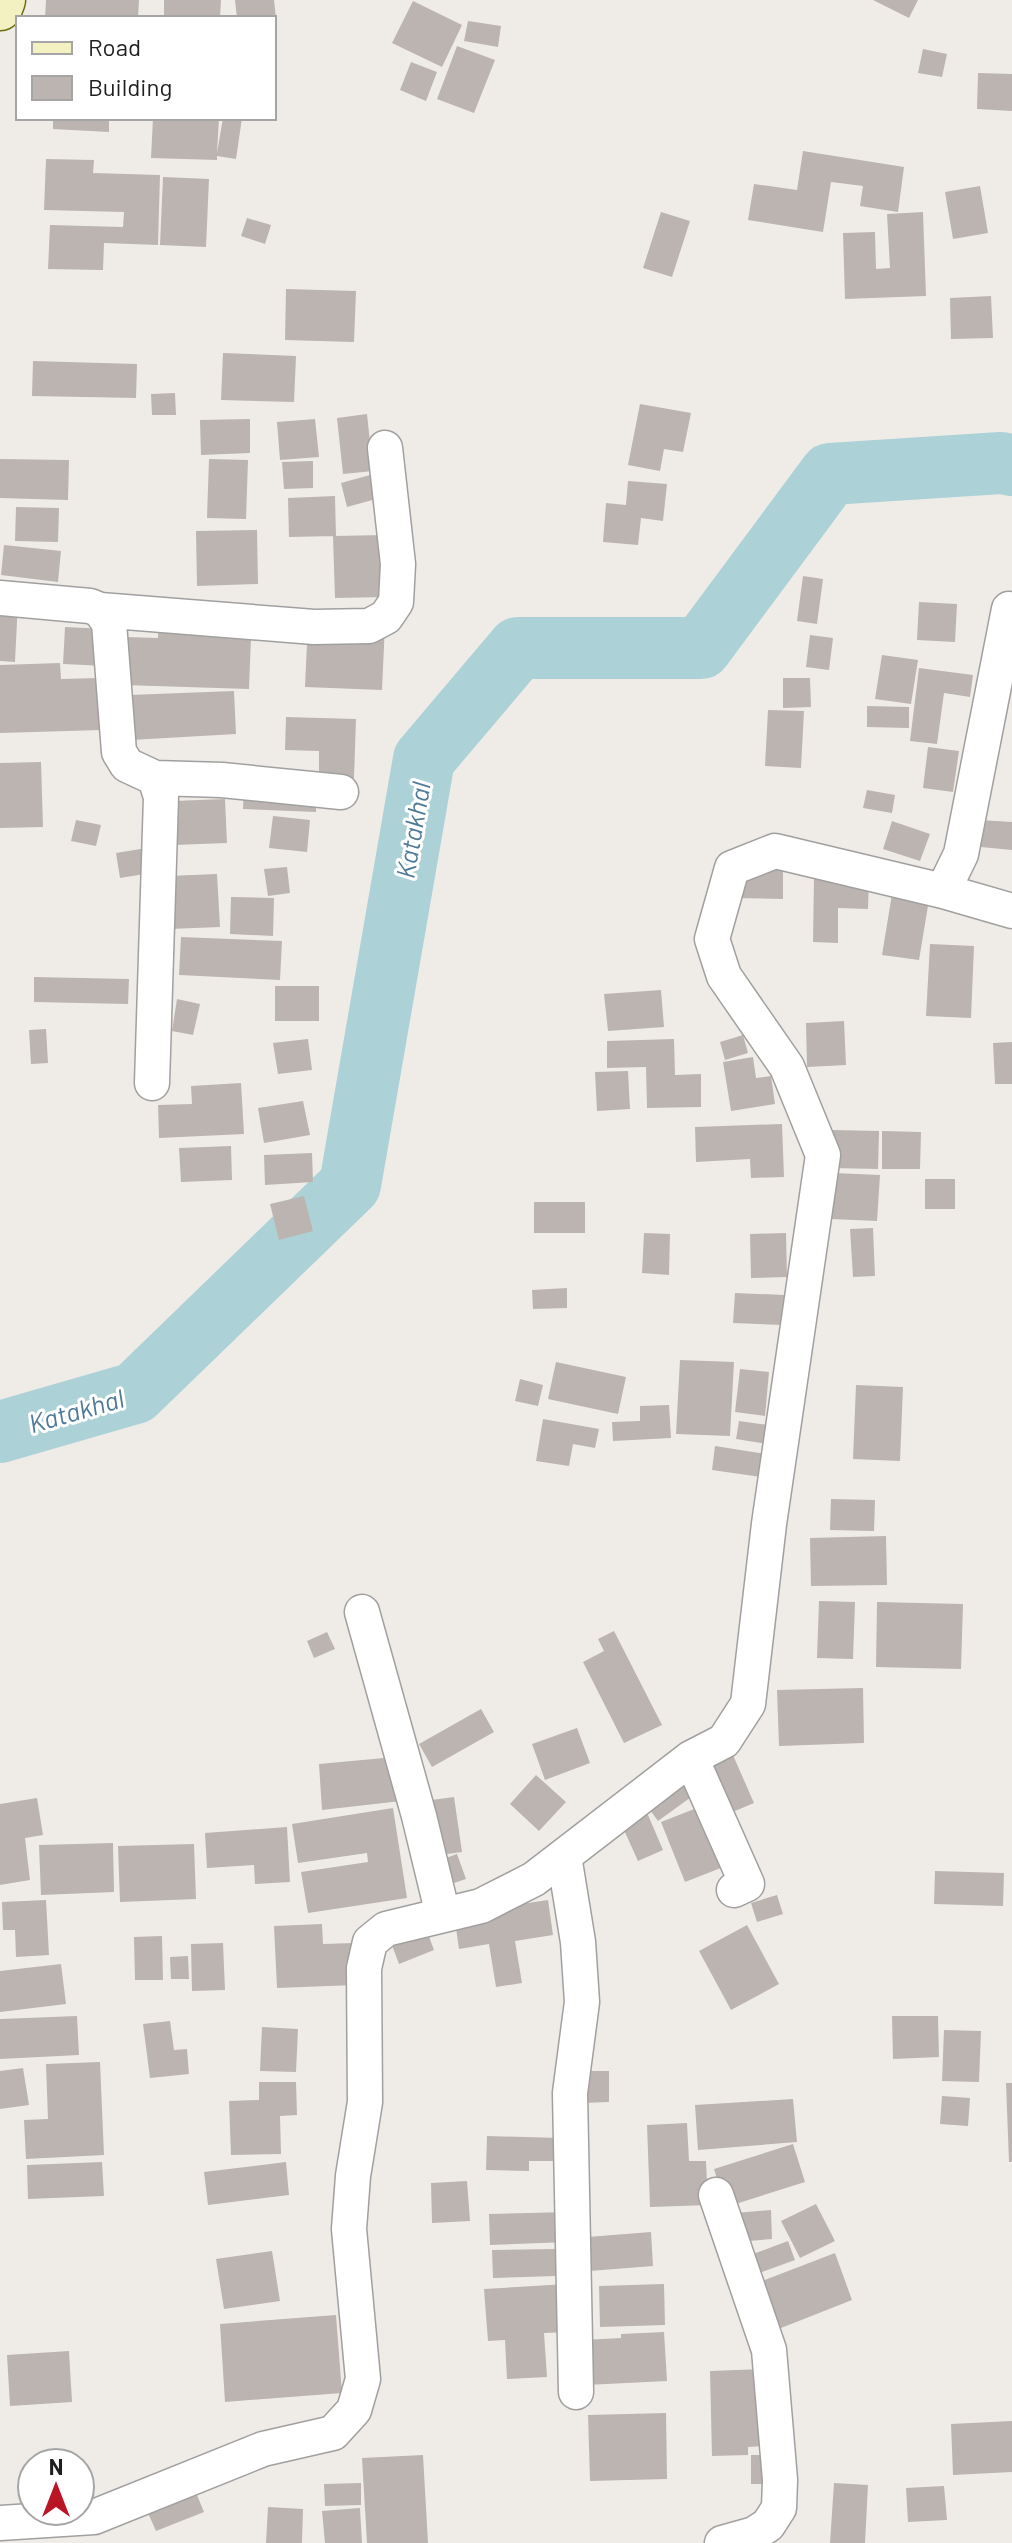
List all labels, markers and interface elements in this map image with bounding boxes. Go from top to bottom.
legend [16,16,276,120]
text: Road [88,32,141,61]
text: Building [88,72,172,101]
water label: Katakhal [388,779,436,881]
water label: Katakhal [25,1382,127,1438]
north arrow [16,2447,96,2527]
text: N [49,2453,63,2479]

